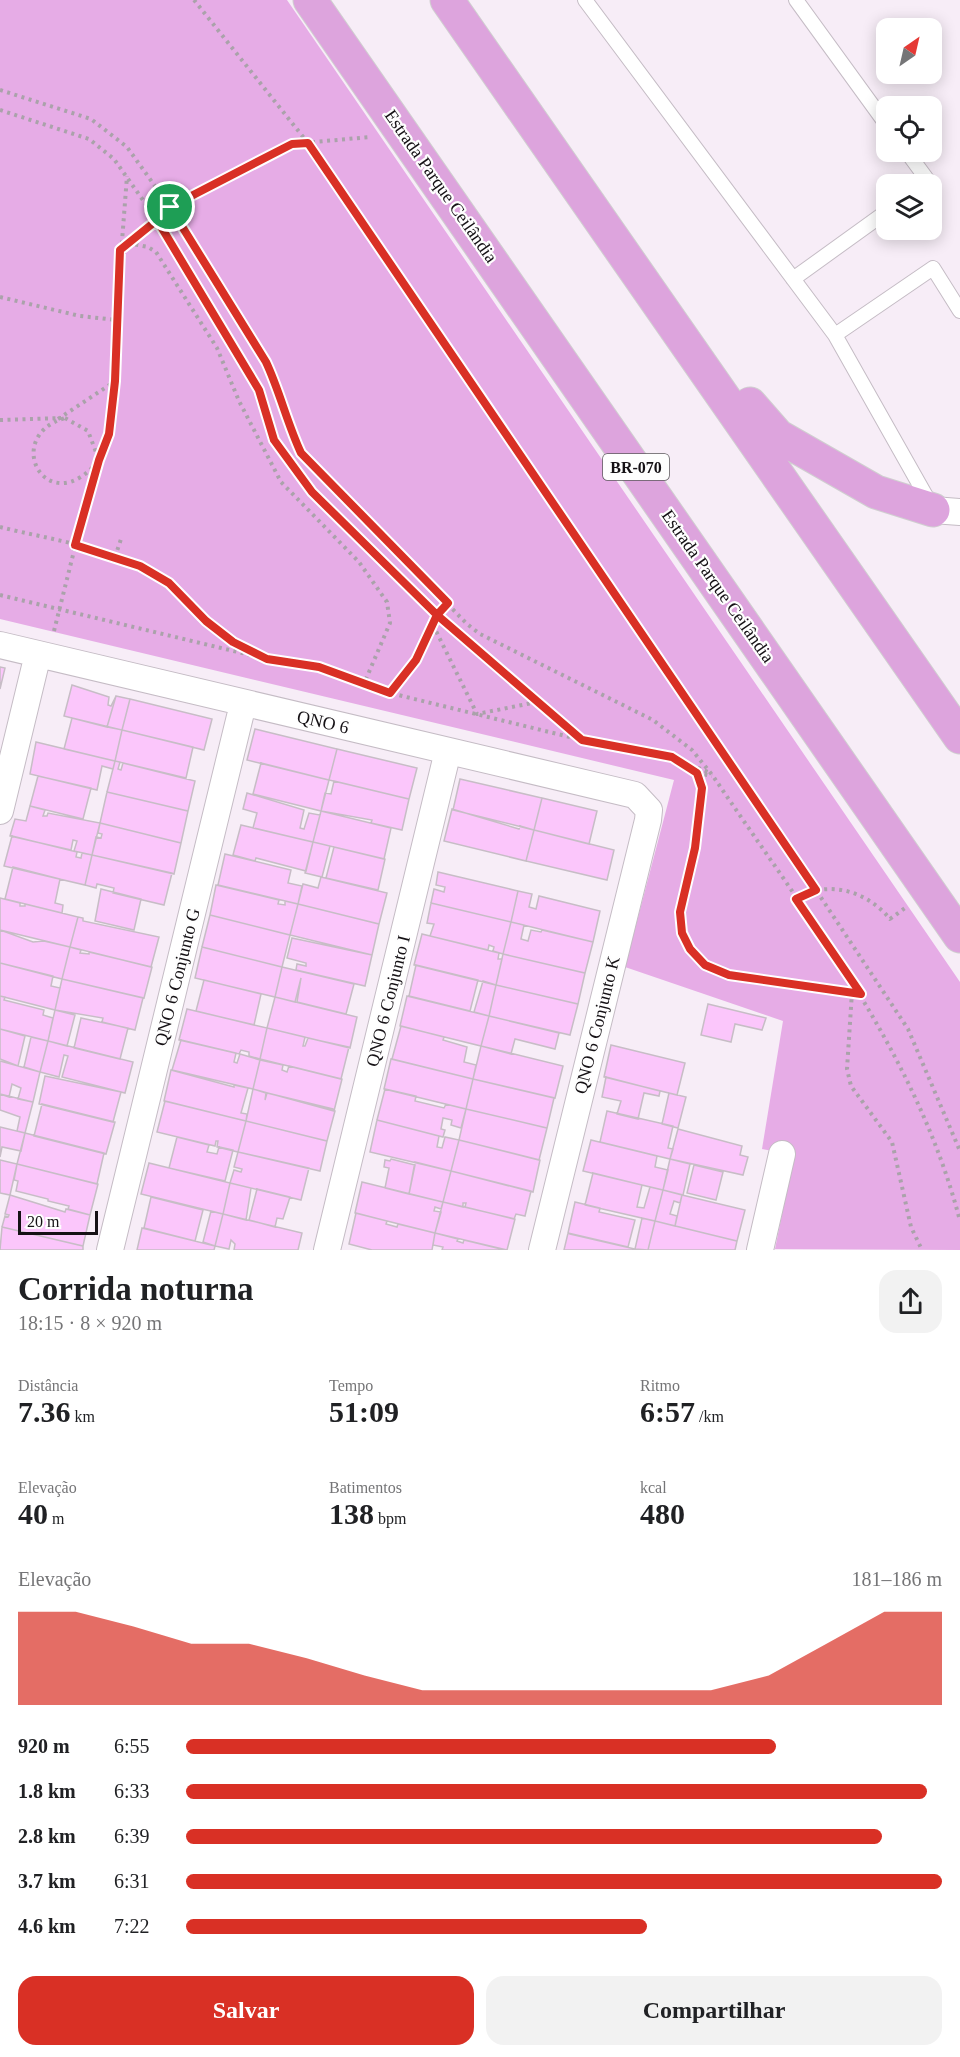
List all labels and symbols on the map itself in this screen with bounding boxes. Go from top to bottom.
north arrow [876,18,942,84]
street label: Estrada Parque Ceilândia [381,106,501,266]
pin [144,181,195,232]
road number: BR-070 [603,454,669,480]
street label: Estrada Parque Ceilândia [658,506,778,666]
street label: QNO 6 [295,706,351,738]
street label: QNO 6 Conjunto G [150,906,204,1048]
street label: QNO 6 Conjunto I [362,933,414,1069]
street label: QNO 6 Conjunto K [570,954,624,1096]
scale bar [18,1208,98,1236]

